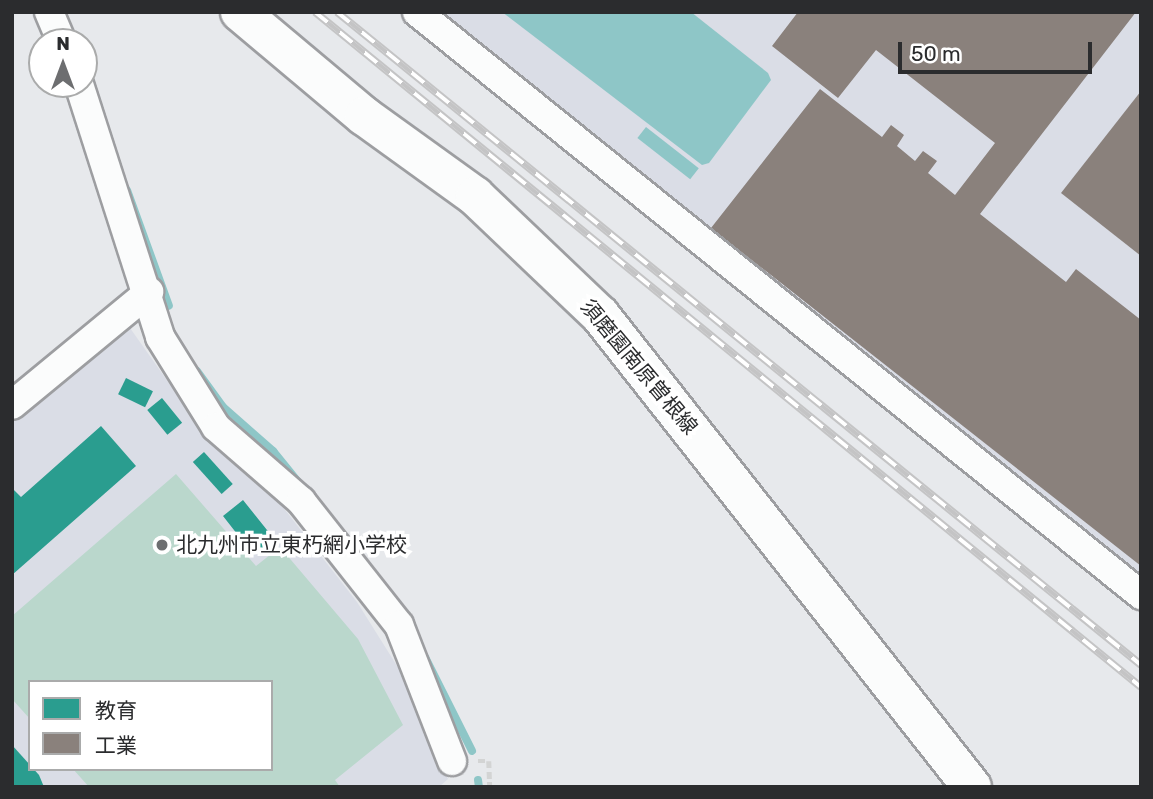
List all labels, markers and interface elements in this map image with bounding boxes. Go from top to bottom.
north arrow [28,28,98,98]
scale bar [901,28,1095,72]
text: N [56,32,70,55]
text: 50 m [911,41,961,66]
street label: 須磨園南原曽根線 [575,295,703,439]
place label: 北九州市立東朽網小学校 [176,532,407,558]
marker: 北九州市立東朽網小学校 [154,537,170,553]
legend [28,680,273,771]
text: 教育 [95,698,137,723]
text: 工業 [95,733,137,758]

